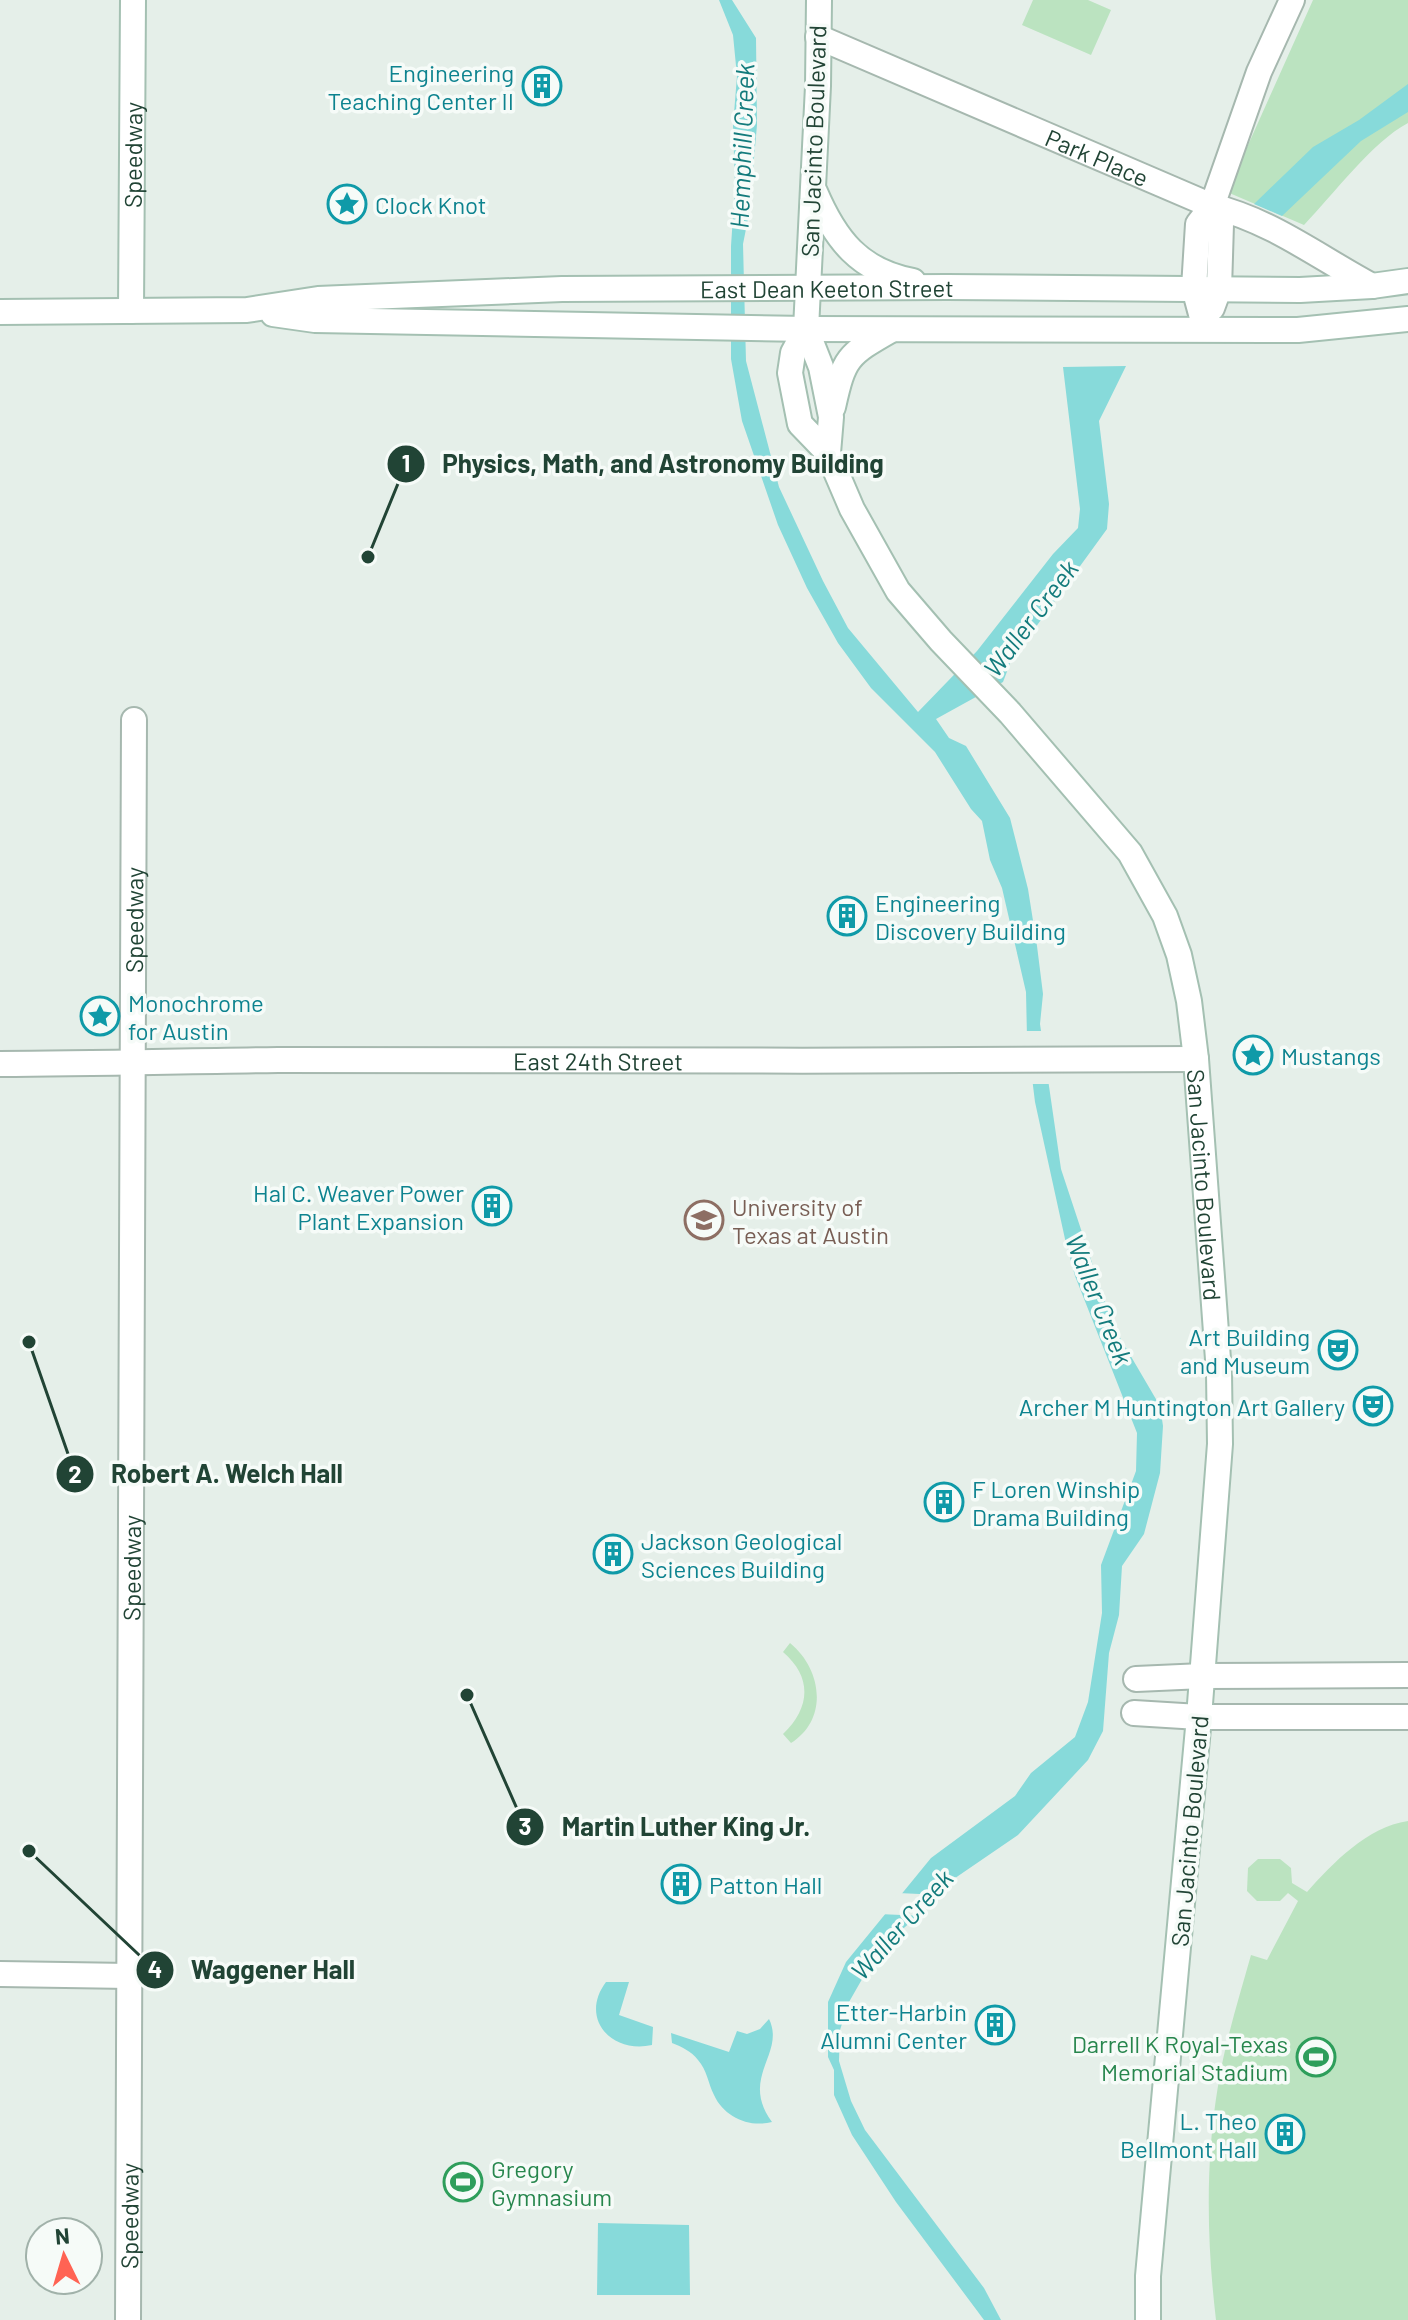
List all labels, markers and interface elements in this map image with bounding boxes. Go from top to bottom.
street label: San Jacinto Boulevard [794,25,832,257]
place label: Engineering Teaching Center II [328,58,514,115]
water label: Hemphill Creek [723,63,759,229]
building icon: Engineering Teaching Center II [521,65,563,107]
street label: Speedway [117,102,147,208]
street label: Park Place [1041,122,1153,192]
place icon: Clock Knot [326,183,368,225]
place label: Clock Knot [375,190,487,219]
street label: East Dean Keeton Street [700,272,954,303]
callout: Physics, Math, and Astronomy Building [386,439,900,489]
text: Physics, Math, and Astronomy Building [442,447,884,478]
text: 1 [402,448,410,477]
water label: Waller Creek [976,553,1084,682]
street label: Speedway [119,867,148,973]
place label: Engineering Discovery Building [875,888,1066,945]
building icon: Engineering Discovery Building [826,895,868,937]
place label: Monochrome for Austin [128,988,264,1045]
place icon: Monochrome for Austin [79,995,121,1037]
place icon: Mustangs [1232,1034,1274,1076]
place label: Mustangs [1281,1041,1381,1070]
street label: East 24th Street [513,1046,683,1075]
street label: San Jacinto Boulevard [1182,1068,1228,1302]
place label: Hal C. Weaver Power Plant Expansion [253,1178,464,1235]
building icon: Hal C. Weaver Power Plant Expansion [471,1185,513,1227]
place label: University of Texas at Austin [732,1192,889,1249]
school or university icon: University of Texas at Austin [683,1199,725,1241]
water label: Waller Creek [1060,1229,1140,1369]
place label: Art Building and Museum [1180,1322,1310,1379]
theatre icon: Art Building and Museum [1317,1329,1359,1371]
theatre icon: Archer M Huntington Art Gallery [1352,1385,1394,1427]
place label: Archer M Huntington Art Gallery [1019,1392,1345,1421]
callout: Robert A. Welch Hall [55,1449,359,1499]
text: Robert A. Welch Hall [111,1457,343,1488]
text: 2 [68,1459,82,1488]
place label: F Loren Winship Drama Building [972,1474,1140,1531]
building icon: F Loren Winship Drama Building [923,1481,965,1523]
street label: Speedway [116,1515,146,1621]
place label: Jackson Geological Sciences Building [641,1526,842,1583]
building icon: Jackson Geological Sciences Building [592,1533,634,1575]
street label: San Jacinto Boulevard [1164,1714,1214,1948]
callout: Martin Luther King Jr. [505,1802,826,1852]
text: Martin Luther King Jr. [562,1810,810,1841]
text: 3 [519,1811,531,1840]
water label: Waller Creek [843,1862,959,1986]
building icon: Patton Hall [660,1863,702,1905]
place label: Patton Hall [709,1870,822,1899]
callout: Waggener Hall [135,1945,371,1995]
text: Waggener Hall [191,1953,355,1984]
text: 4 [148,1954,162,1983]
place label: Etter-Harbin Alumni Center [820,1997,967,2054]
building icon: Etter-Harbin Alumni Center [974,2004,1016,2046]
place label: Darrell K Royal-Texas Memorial Stadium [1072,2029,1288,2086]
sports icon: Darrell K Royal-Texas Memorial Stadium [1295,2036,1337,2078]
place label: L. Theo Bellmont Hall [1120,2106,1257,2163]
building icon: L. Theo Bellmont Hall [1264,2113,1306,2155]
place label: Gregory Gymnasium [491,2154,612,2211]
sports icon: Gregory Gymnasium [442,2161,484,2203]
street label: Speedway [114,2163,143,2269]
north arrow [24,2216,104,2296]
text: N [54,2221,71,2249]

